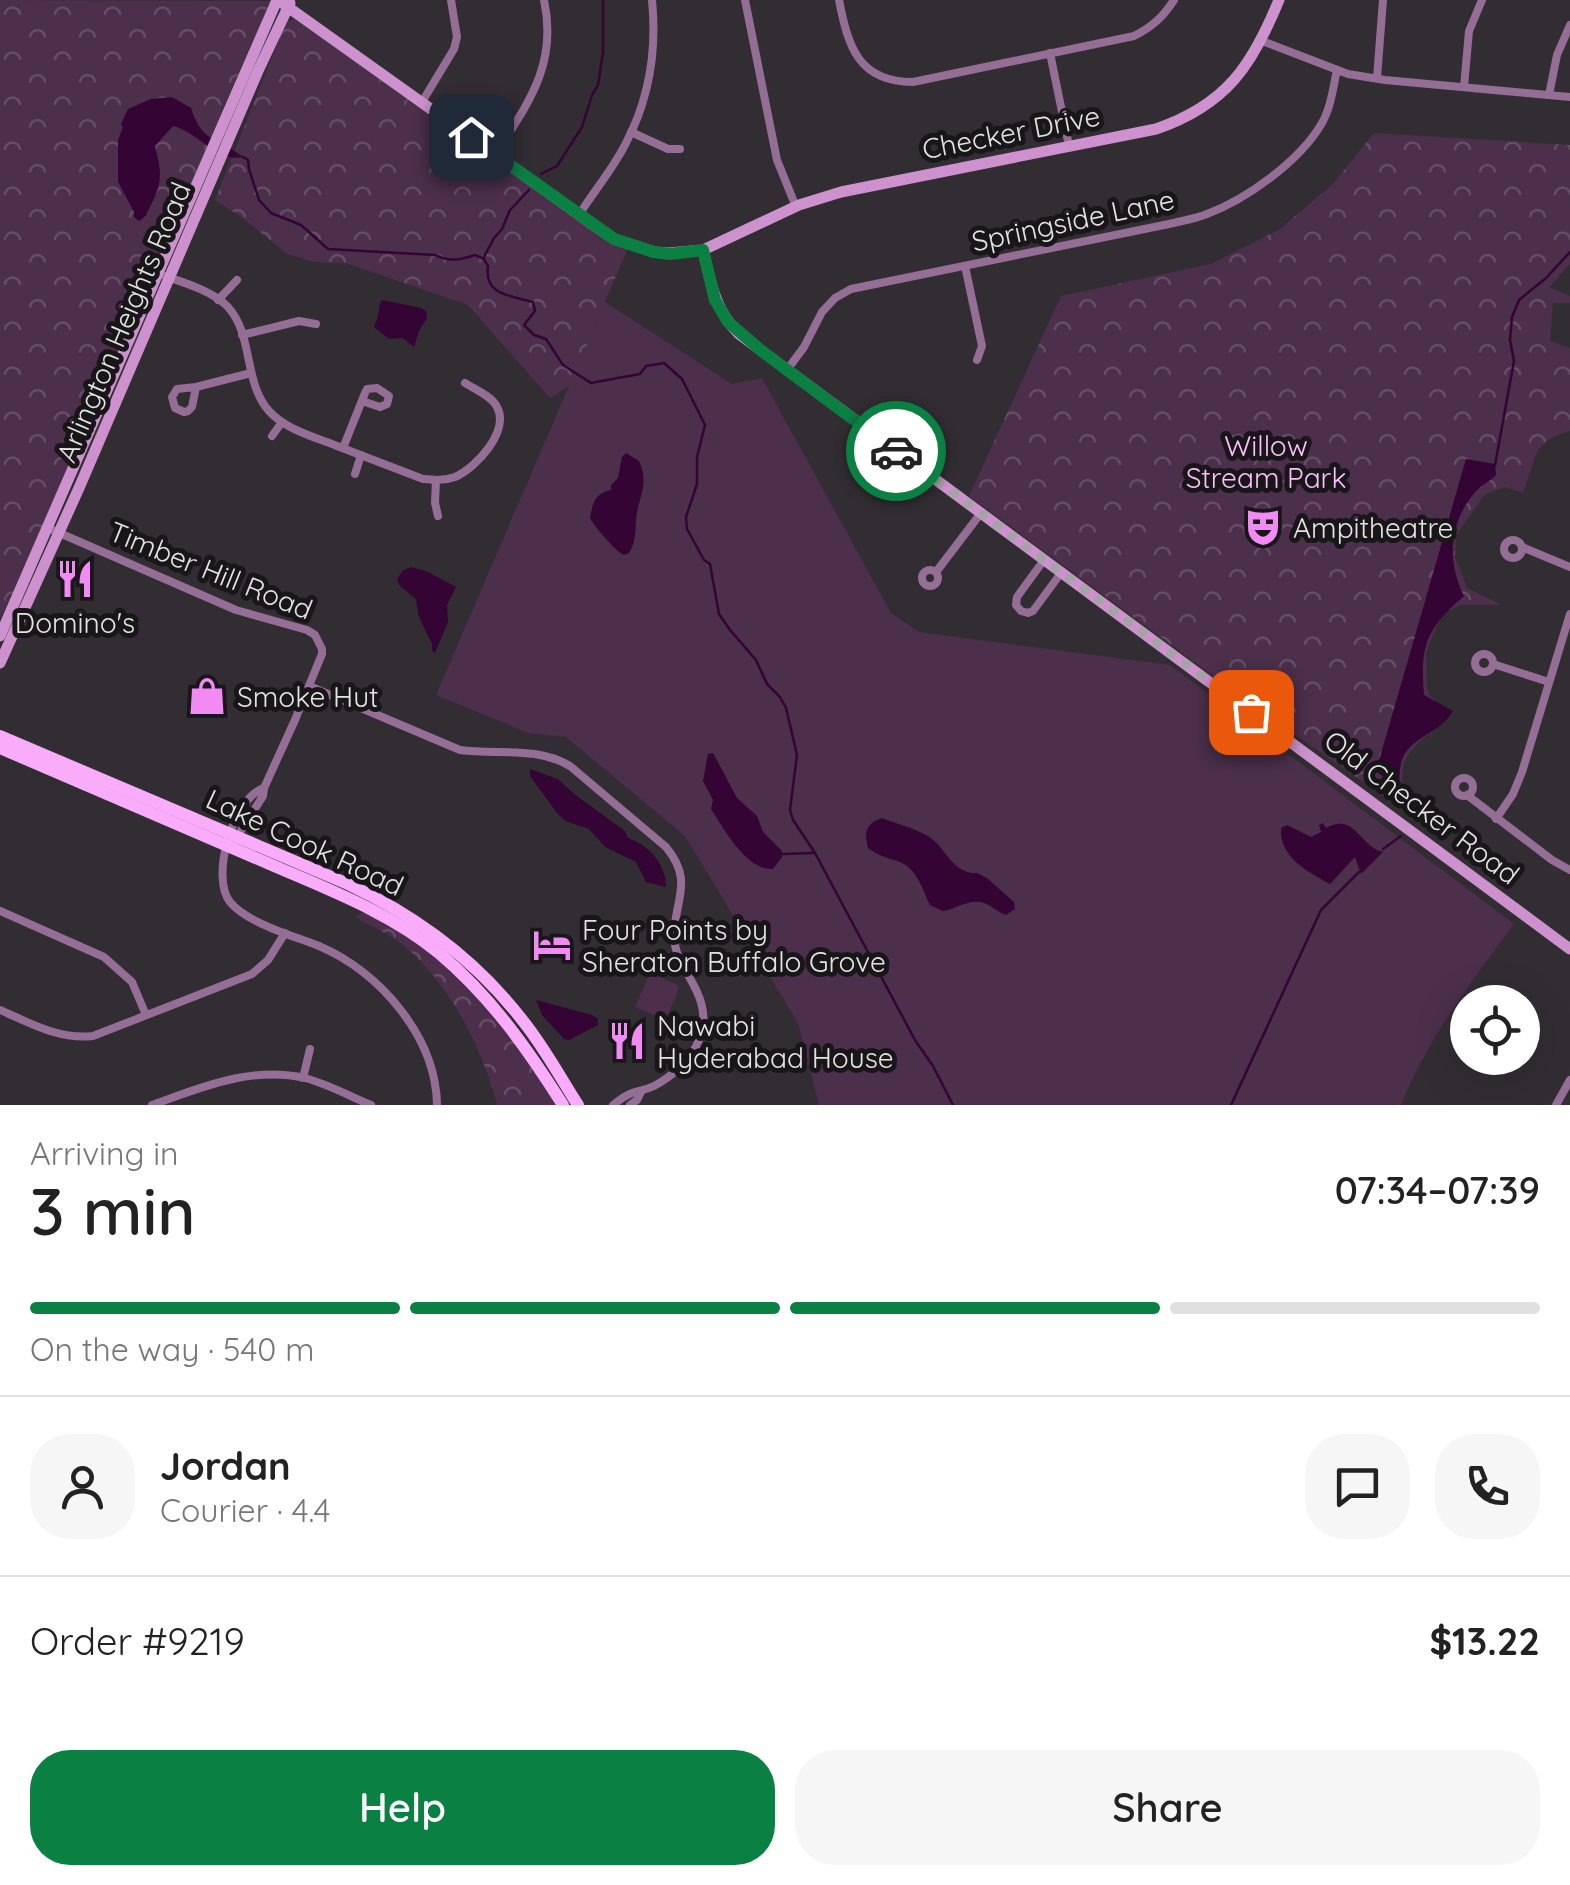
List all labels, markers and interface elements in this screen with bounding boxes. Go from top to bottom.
pin [429,95,514,180]
street label: Checker Drive [919,98,1103,166]
icon: home [444,110,499,165]
street label: Arlington Heights Road [48,177,198,467]
street label: Springside Lane [968,181,1178,259]
courier [846,401,946,501]
icon: car [869,424,924,479]
park label: Willow Stream Park [1186,428,1346,495]
theatre icon: Ampitheatre [1242,506,1284,548]
place label: Ampitheatre [1293,510,1453,545]
street label: Timber Hill Road [104,513,318,627]
restaurant icon: Domino's [54,558,96,600]
place label: Domino's [15,605,135,640]
pin [1209,670,1294,755]
shop icon: Smoke Hut [186,675,228,717]
place label: Smoke Hut [237,679,379,714]
icon: bag [1224,685,1279,740]
street label: Old Checker Road [1318,722,1526,892]
street label: Lake Cook Road [201,781,409,903]
place label: Four Points by Sheraton Buffalo Grove [582,912,886,979]
hotel icon: Four Points by Sheraton Buffalo Grove [531,924,573,966]
map controls [1450,985,1540,1075]
button: locate [1450,985,1540,1075]
place label: Nawabi Hyderabad House [657,1008,894,1075]
restaurant icon: Nawabi Hyderabad House [606,1020,648,1062]
text: Arriving in [30,1133,179,1173]
text: 07:34–07:39 [1335,1166,1540,1214]
text: 3 min [30,1170,196,1251]
text: On the way · 540 m [30,1329,314,1369]
button: person [30,1434,135,1539]
button: chat [1305,1434,1410,1539]
button: phone [1435,1434,1540,1539]
text: Jordan [160,1442,291,1490]
text: Courier · 4.4 [160,1490,330,1530]
text: Order #9219 [30,1617,245,1665]
text: $13.22 [1429,1617,1540,1665]
button: Help [30,1750,775,1865]
button: Share [795,1750,1540,1865]

